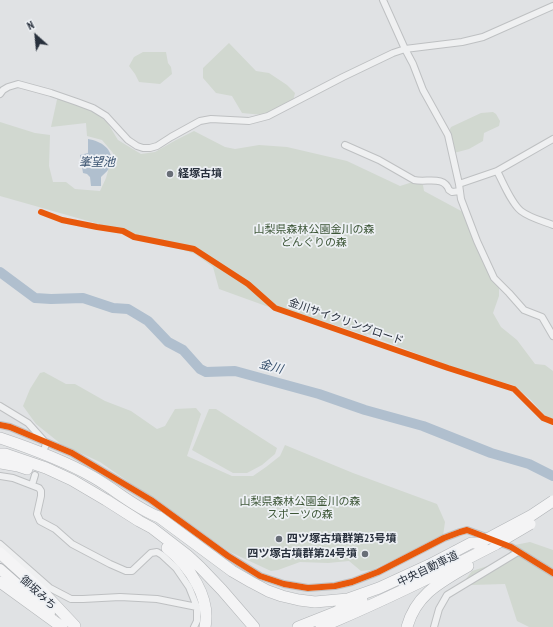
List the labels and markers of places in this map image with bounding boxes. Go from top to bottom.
place label: 経塚古墳 [178,167,222,181]
marker: 経塚古墳 [165,169,175,179]
place label: 四ツ塚古墳群第23号墳 [287,532,397,546]
marker: 四ツ塚古墳群第23号墳 [274,534,284,544]
place label: 四ツ塚古墳群第24号墳 [247,547,357,561]
marker: 四ツ塚古墳群第24号墳 [360,549,370,559]

